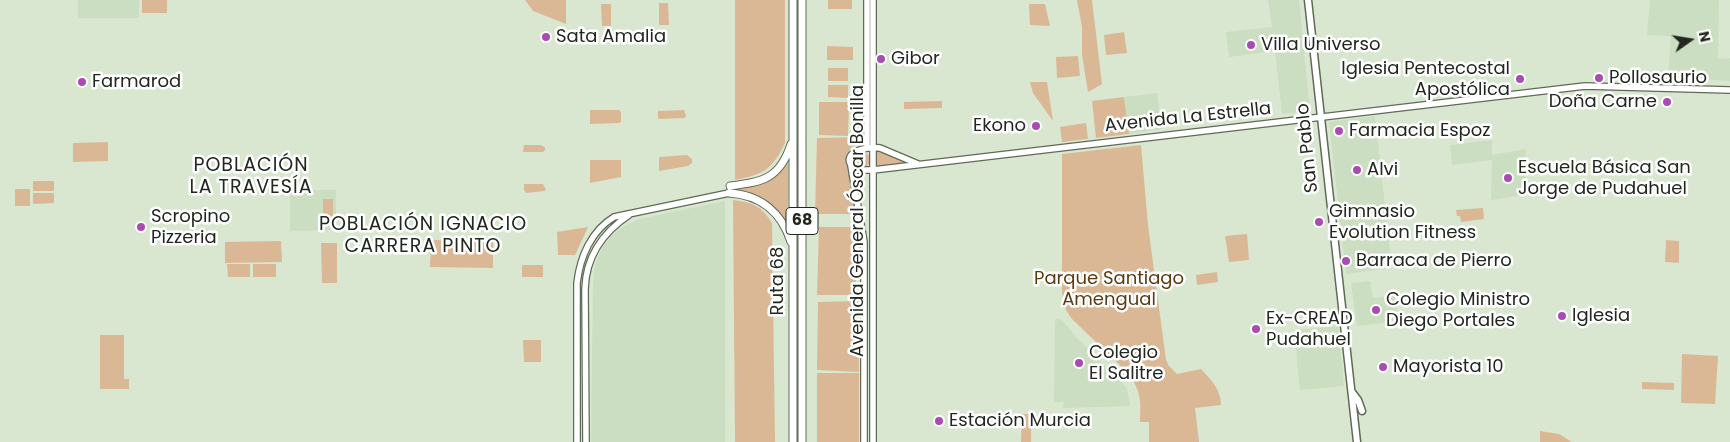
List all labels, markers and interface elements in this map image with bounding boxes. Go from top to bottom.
north arrow [1665,15,1715,65]
place label: Sata Amalia [556,26,666,48]
text: N [1694,29,1716,44]
marker: Sata Amalia [540,31,552,43]
place label: Villa Universo [1261,34,1380,56]
marker: Villa Universo [1245,39,1257,51]
place label: Gibor [891,48,940,70]
marker: Gibor [875,53,887,65]
place label: Iglesia Pentecostal Apostólica [1341,58,1510,100]
place label: Pollosaurio [1609,67,1707,89]
place label: Farmarod [92,71,181,93]
marker: Pollosaurio [1593,72,1605,84]
marker: Iglesia Pentecostal Apostólica [1514,73,1526,85]
marker: Farmarod [76,76,88,88]
street label: Avenida General Óscar Bonilla [847,85,869,357]
place label: Doña Carne [1549,91,1657,113]
marker: Doña Carne [1661,96,1673,108]
street label: Avenida La Estrella [1104,99,1272,137]
street label: San Pablo [1293,102,1323,194]
place label: Ekono [973,115,1026,137]
marker: Ekono [1030,120,1042,132]
place label: Farmacia Espoz [1349,120,1490,142]
marker: Farmacia Espoz [1333,125,1345,137]
district label: POBLACIÓN LA TRAVESÍA [188,155,314,199]
place label: Escuela Básica San Jorge de Pudahuel [1518,157,1691,200]
place label: Alvi [1367,159,1398,181]
marker: Alvi [1351,164,1363,176]
marker: Escuela Básica San Jorge de Pudahuel [1502,172,1514,184]
place label: Gimnasio Evolution Fitness [1329,201,1476,243]
place label: Scropino Pizzeria [151,206,230,248]
road number: 68 [786,208,818,235]
district label: POBLACIÓN IGNACIO CARRERA PINTO [317,214,529,258]
marker: Gimnasio Evolution Fitness [1313,216,1325,228]
marker: Scropino Pizzeria [135,221,147,233]
street label: Ruta 68 [767,247,789,315]
place label: Barraca de Pierro [1356,250,1512,272]
marker: Barraca de Pierro [1340,255,1352,267]
park label: Parque Santiago Amengual [1034,268,1184,310]
place label: Colegio Ministro Diego Portales [1386,289,1530,332]
marker: Colegio Ministro Diego Portales [1370,304,1382,316]
place label: Iglesia [1572,305,1630,327]
place label: Ex-CREAD Pudahuel [1266,308,1353,350]
marker: Iglesia [1556,310,1568,322]
marker: Ex-CREAD Pudahuel [1250,323,1262,335]
place label: Colegio El Salitre [1089,342,1163,384]
place label: Mayorista 10 [1393,356,1503,378]
marker: Colegio El Salitre [1073,357,1085,369]
marker: Mayorista 10 [1377,361,1389,373]
place label: Estación Murcia [949,410,1091,432]
marker: Estación Murcia [933,415,945,427]

